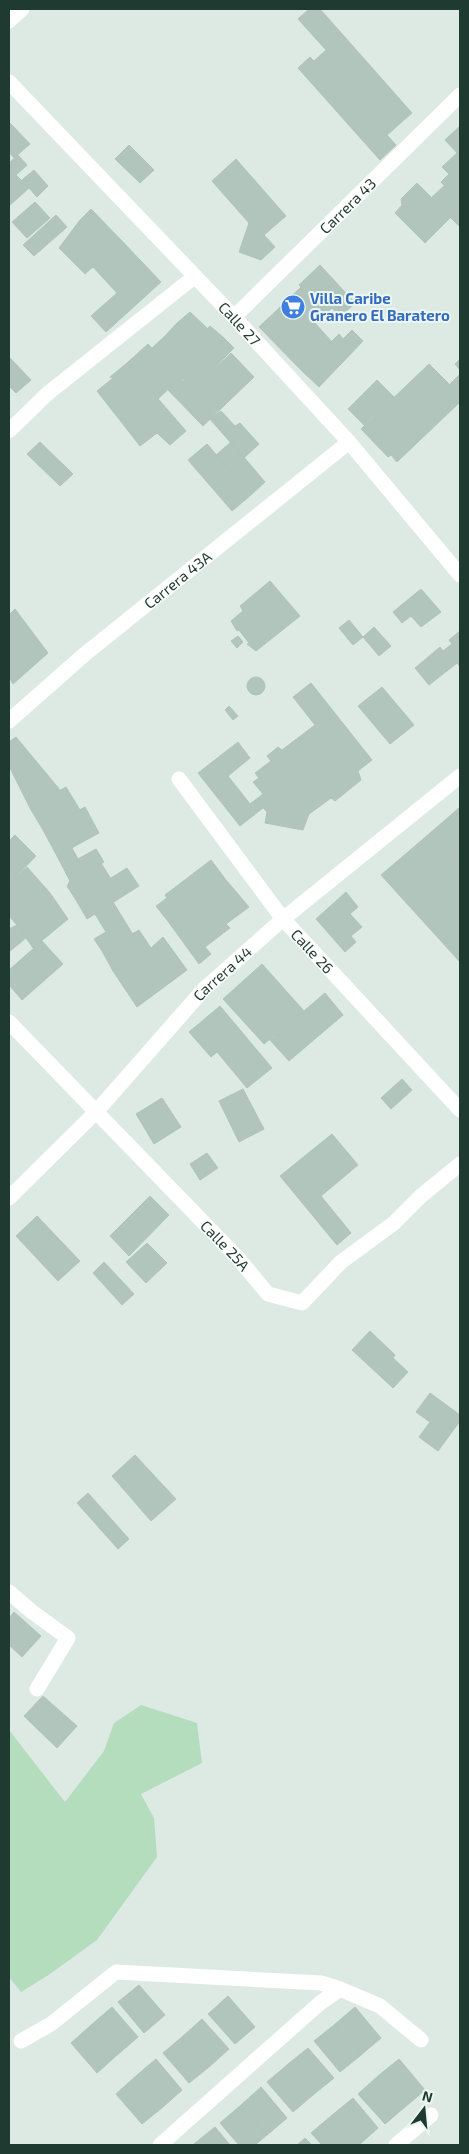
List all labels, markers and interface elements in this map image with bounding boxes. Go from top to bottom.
street label: Carrera 43 [315,174,379,237]
place label: Villa Caribe Granero El Baratero [310,289,450,324]
supermarket icon: Villa Caribe Granero El Baratero [280,294,306,320]
street label: Calle 27 [215,298,265,349]
street label: Carrera 43A [140,547,215,612]
street label: Calle 26 [288,925,338,977]
street label: Carrera 44 [189,942,255,1004]
street label: Calle 25A [197,1216,254,1275]
north arrow [399,2084,449,2134]
text: N [421,2086,435,2106]

